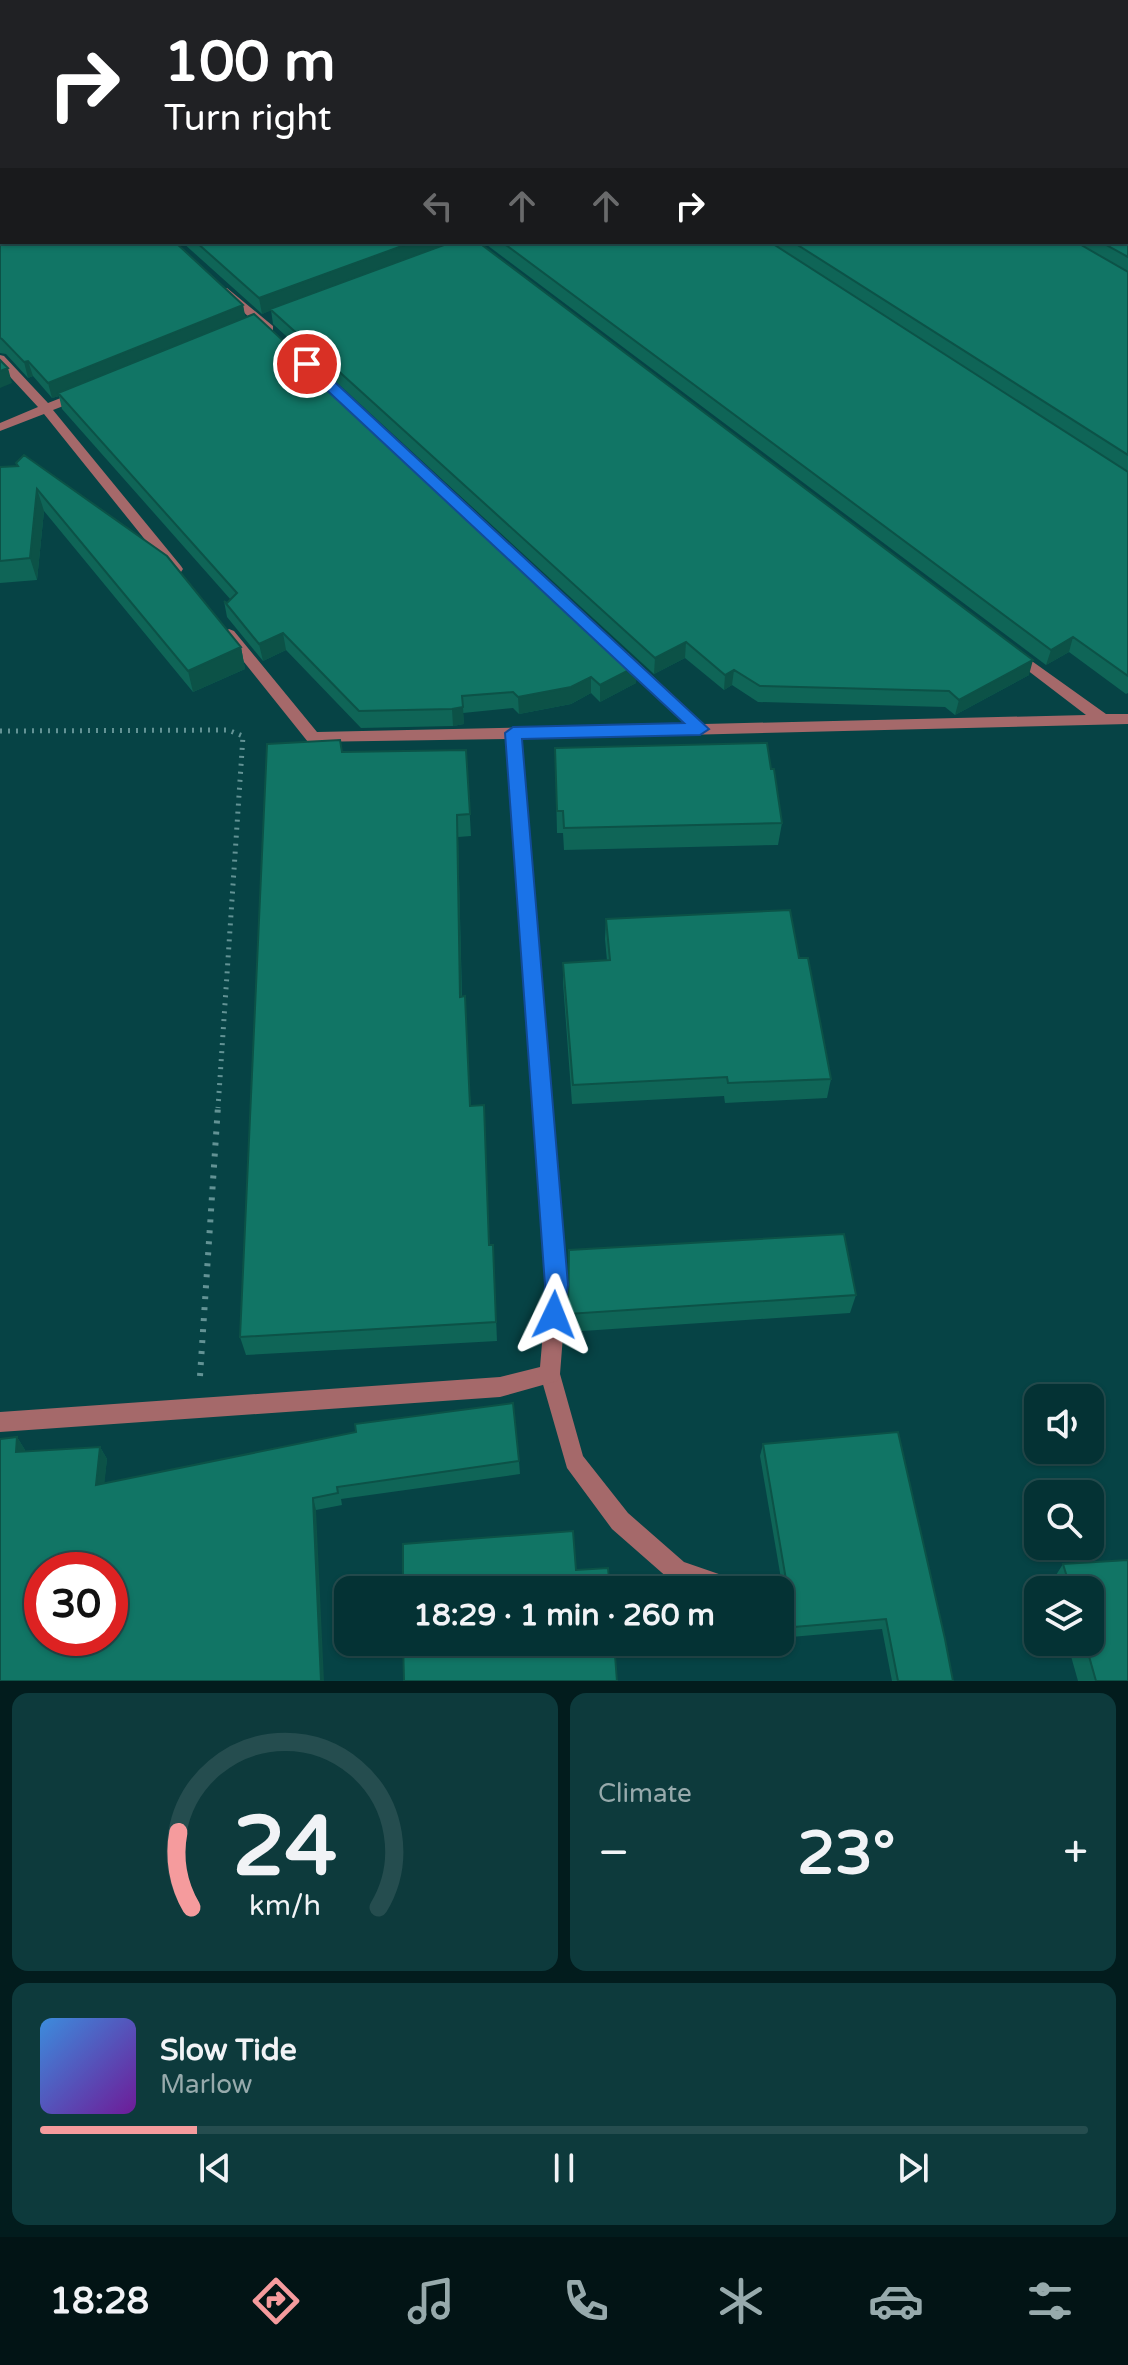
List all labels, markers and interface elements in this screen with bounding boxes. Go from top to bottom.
text: 100 m [164,29,335,96]
icon: right [32,32,136,136]
text: Turn right [164,97,331,140]
icon: left [416,184,460,228]
icon: ahead [500,184,544,228]
icon: ahead [584,184,628,228]
icon: right [668,184,712,228]
pin [273,330,341,398]
icon: arrive [285,342,329,386]
position arrow [512,1273,596,1357]
map controls [1024,1384,1104,1656]
button: sound [1024,1384,1104,1464]
button: search [1024,1480,1104,1560]
speed limit sign: 30 [24,1552,128,1656]
button: layers [1024,1576,1104,1656]
text: 18:29 · 1 min · 260 m [413,1597,715,1634]
text: Climate [598,1778,692,1809]
text: 24 [233,1798,337,1898]
text: 23° [797,1818,895,1890]
text: − [598,1827,629,1880]
text: + [1063,1827,1088,1880]
text: km/h [249,1889,321,1923]
text: Slow Tide [160,2032,297,2069]
text: Marlow [160,2069,252,2100]
icon: previous [193,2146,237,2190]
icon: pause [542,2146,586,2190]
icon: next [891,2146,935,2190]
icon: directions [248,2273,304,2329]
icon: music [403,2273,459,2329]
icon: phone [558,2273,614,2329]
icon: climate [713,2273,769,2329]
icon: car [868,2273,924,2329]
icon: filters [1022,2273,1078,2329]
text: 18:28 [49,2280,149,2323]

